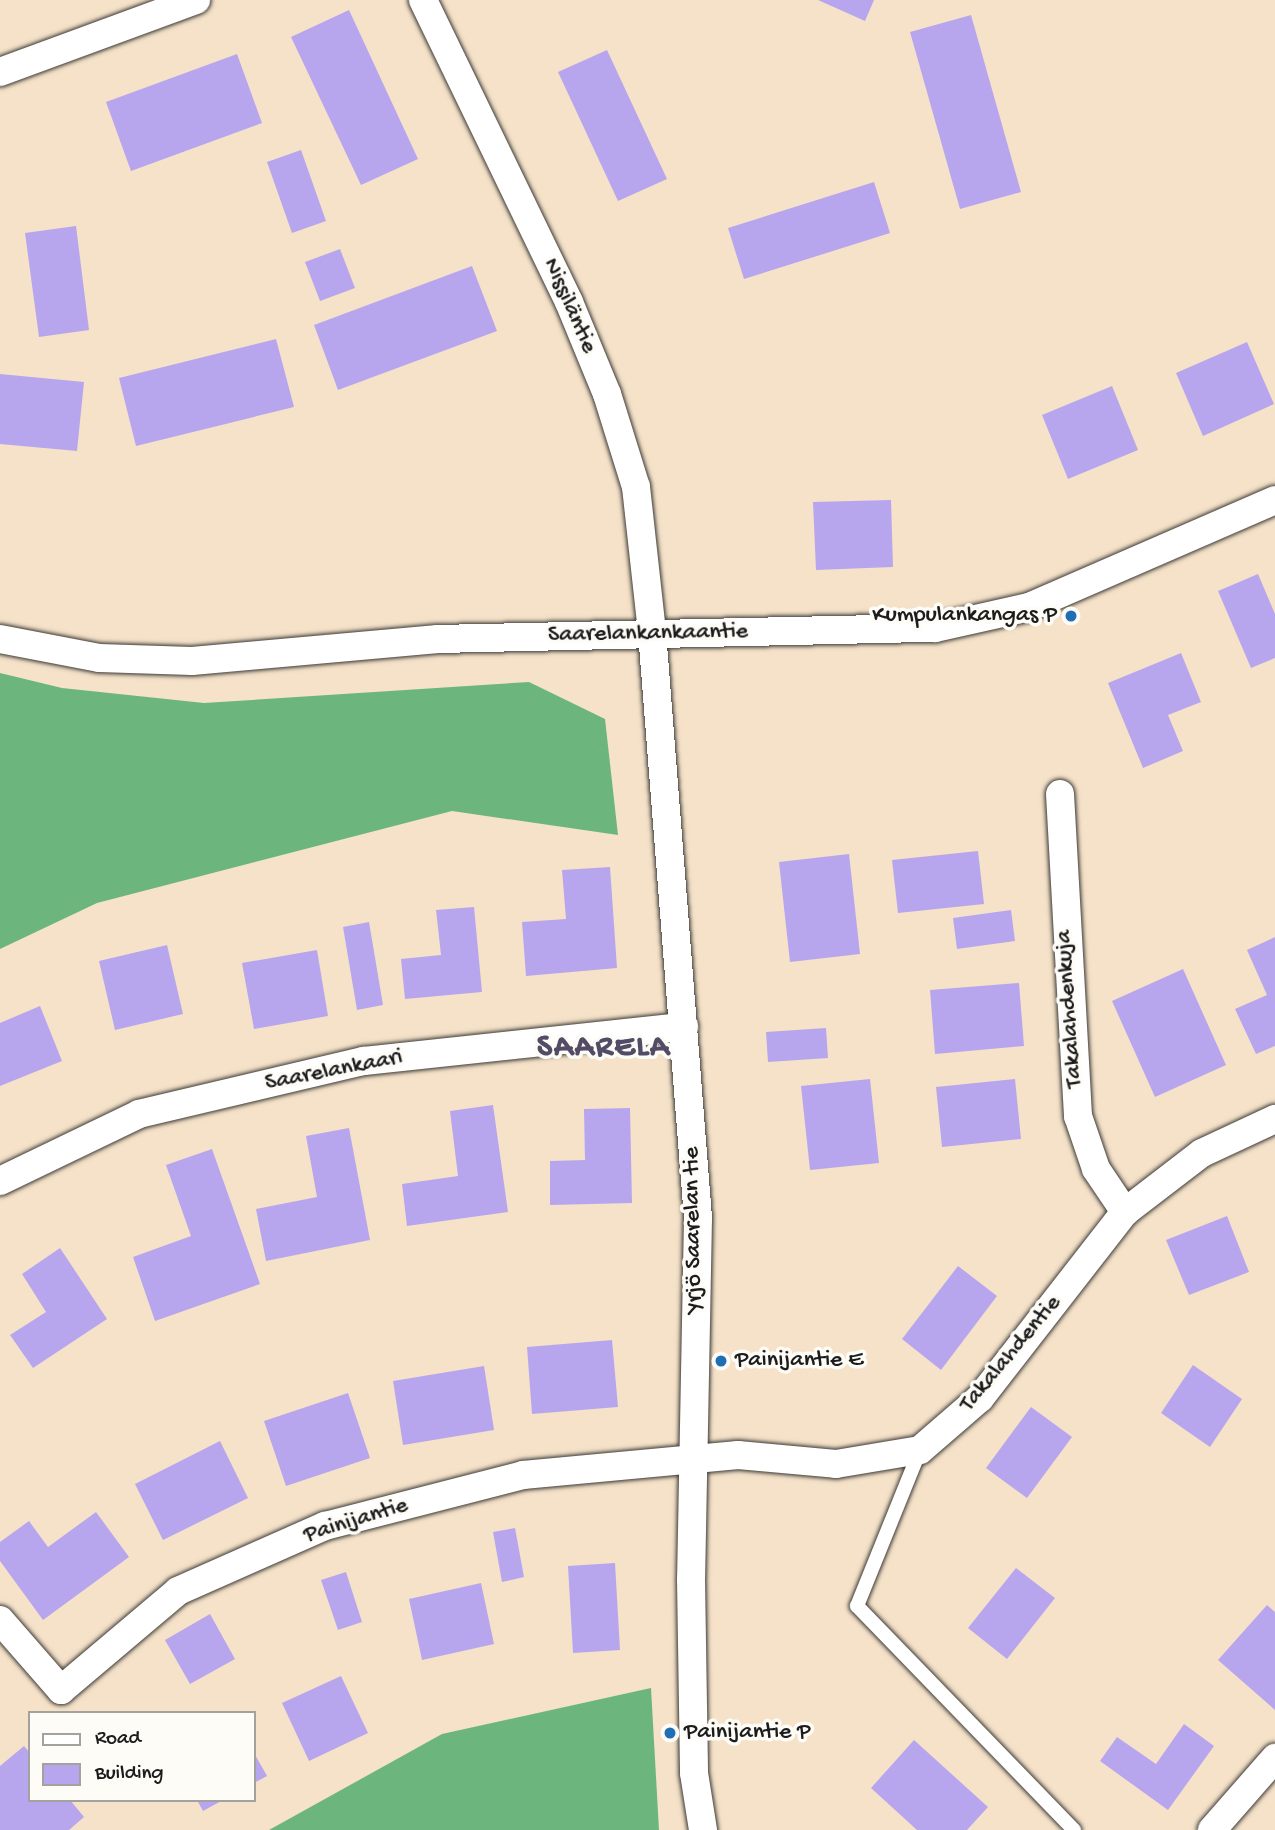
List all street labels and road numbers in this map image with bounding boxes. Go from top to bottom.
street label: Nissiläntie [535,254,603,358]
street label: Saarelankankaantie [548,618,748,650]
street label: Takalahdenkuja [1050,929,1090,1089]
street label: Saarelankaari [263,1044,405,1098]
street label: Yrjö Saarelan tie [678,1147,710,1313]
street label: Takalahdentie [954,1290,1068,1418]
street label: Painijantie [300,1492,412,1550]

